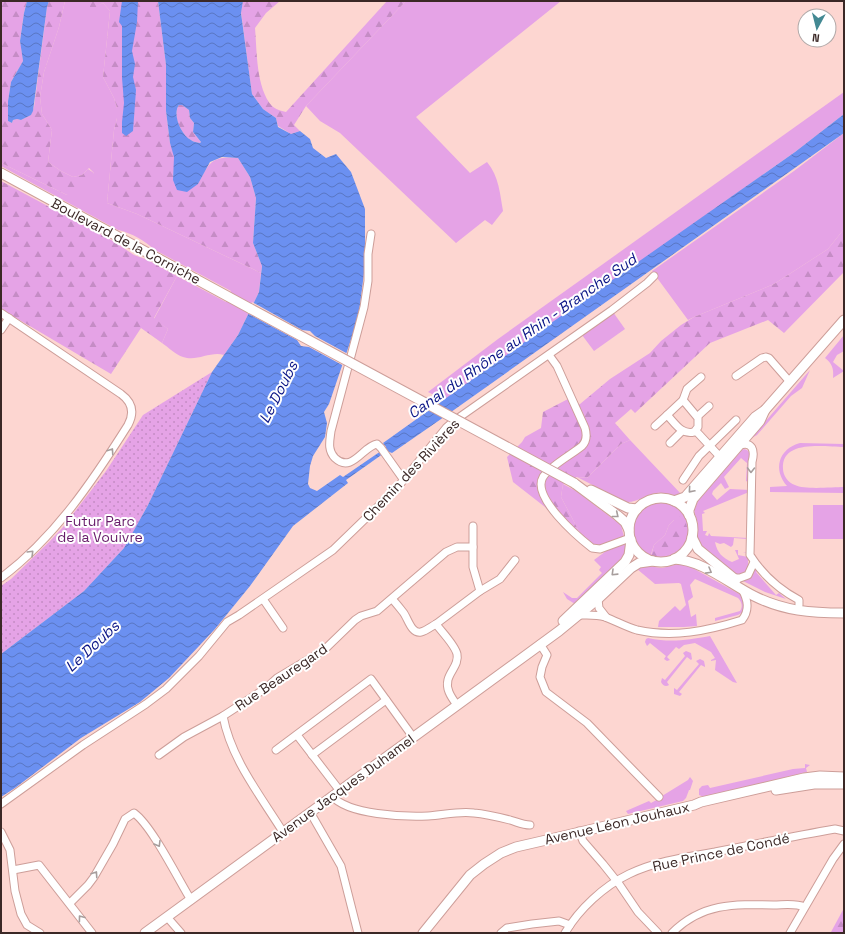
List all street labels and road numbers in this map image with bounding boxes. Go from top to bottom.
street label: Boulevard de la Corniche [48,194,204,288]
street label: Chemin des Rivières [359,415,463,525]
street label: Rue Beauregard [231,639,331,715]
street label: Avenue Jacques Duhamel [268,730,418,846]
street label: Avenue Léon Jouhaux [543,798,691,848]
street label: Rue Prince de Condé [651,829,791,875]

